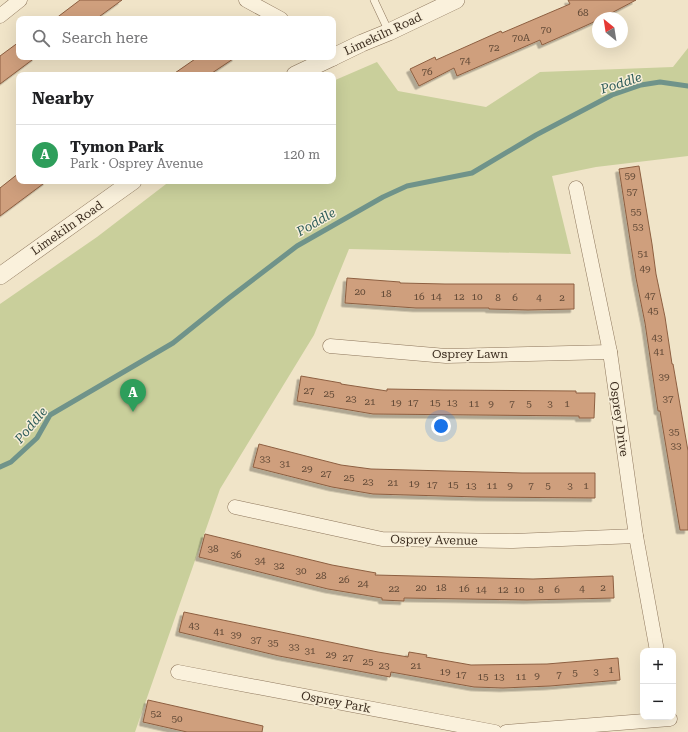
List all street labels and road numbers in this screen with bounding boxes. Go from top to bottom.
street label: Limekiln Road [342,10,424,58]
street label: Limekiln Road [29,198,106,258]
street label: Osprey Lawn [432,347,508,361]
street label: Osprey Drive [607,381,631,458]
street label: Osprey Avenue [390,532,478,548]
street label: Osprey Park [300,688,372,716]

